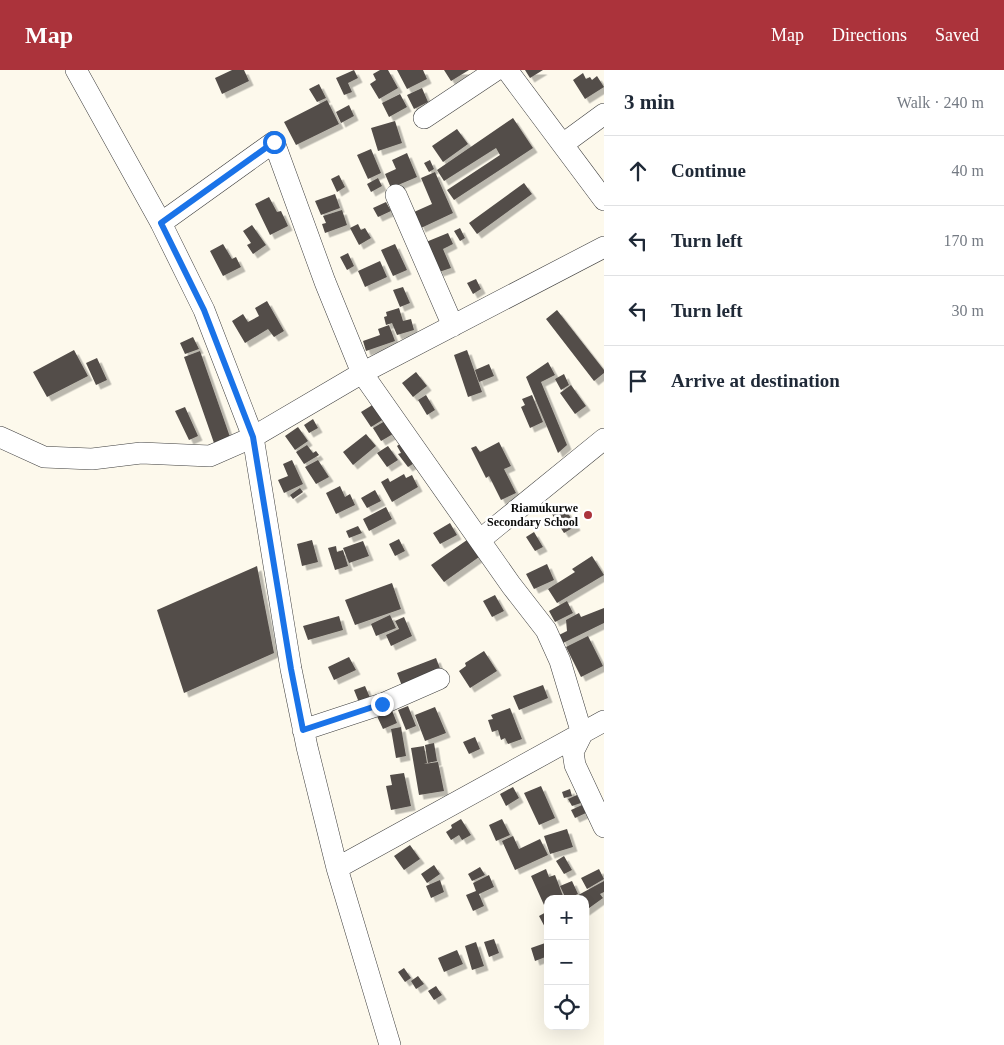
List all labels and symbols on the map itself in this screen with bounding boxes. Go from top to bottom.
route start [263,131,286,154]
place label: Riamukurwe Secondary School [487,501,579,529]
marker: Riamukurwe Secondary School [582,509,594,521]
route end [371,693,394,716]

